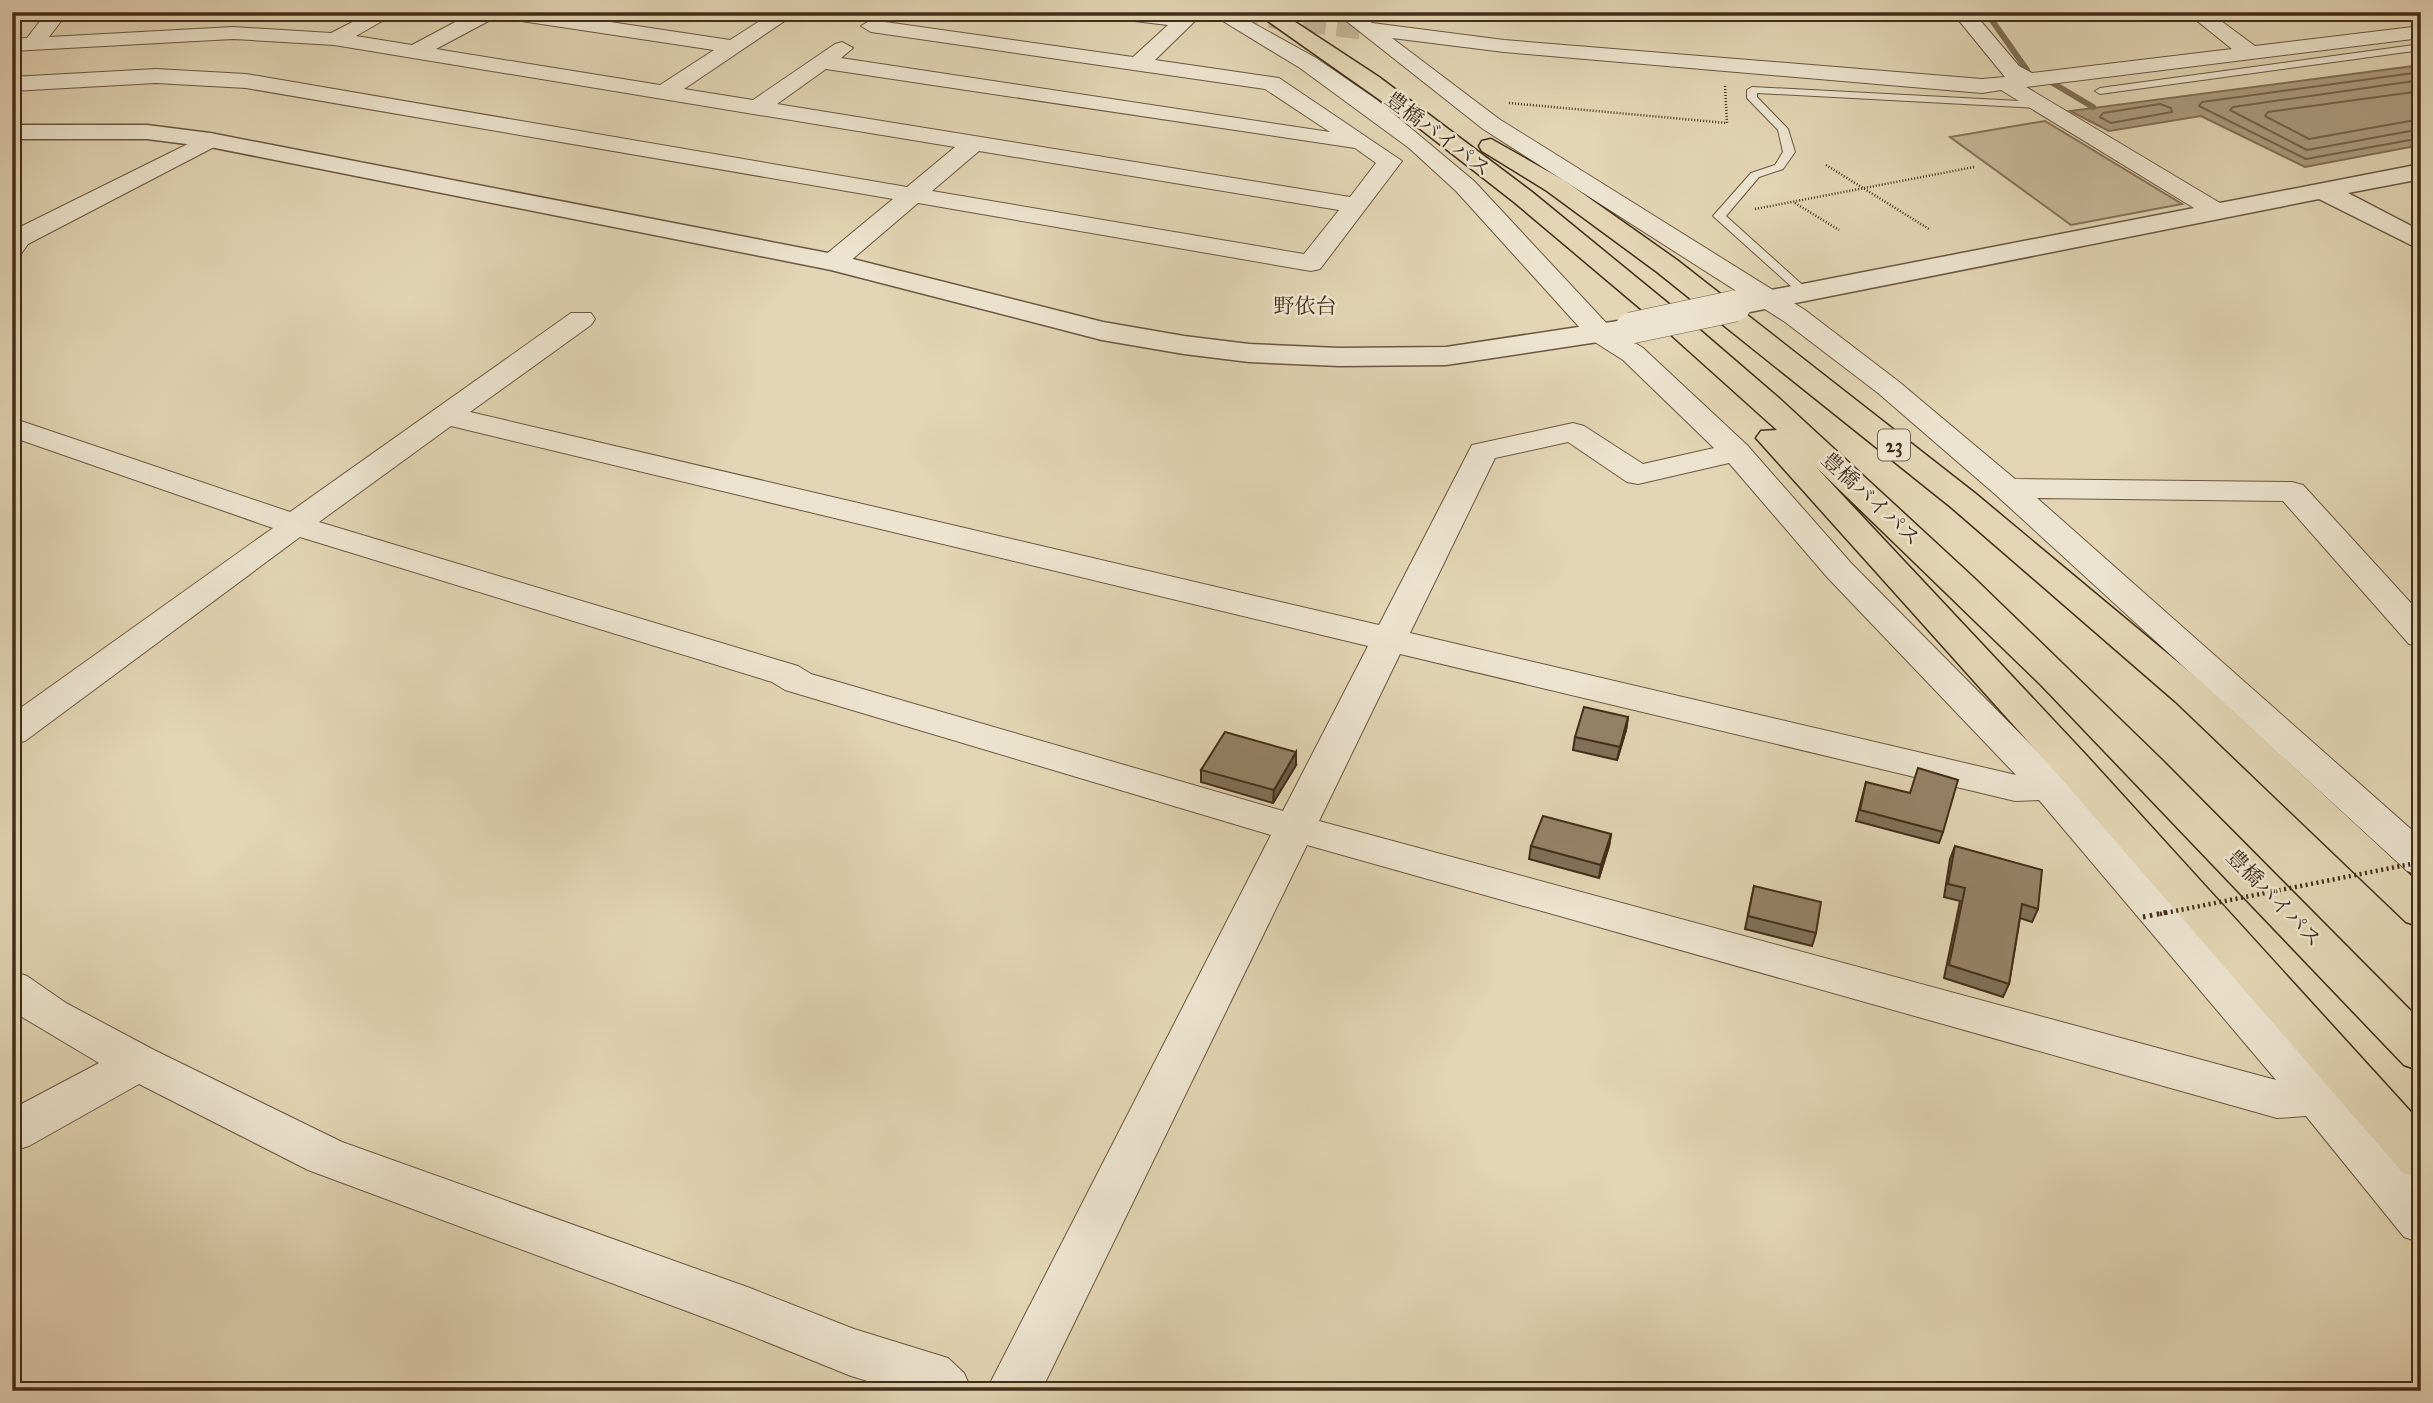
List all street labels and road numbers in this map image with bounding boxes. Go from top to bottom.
street label: 豊橋バイパス [1380,86,1496,182]
road number: 23 [1878,430,1910,460]
street label: 豊橋バイパス [1816,447,1926,551]
street label: 豊橋バイパス [2221,844,2327,952]

